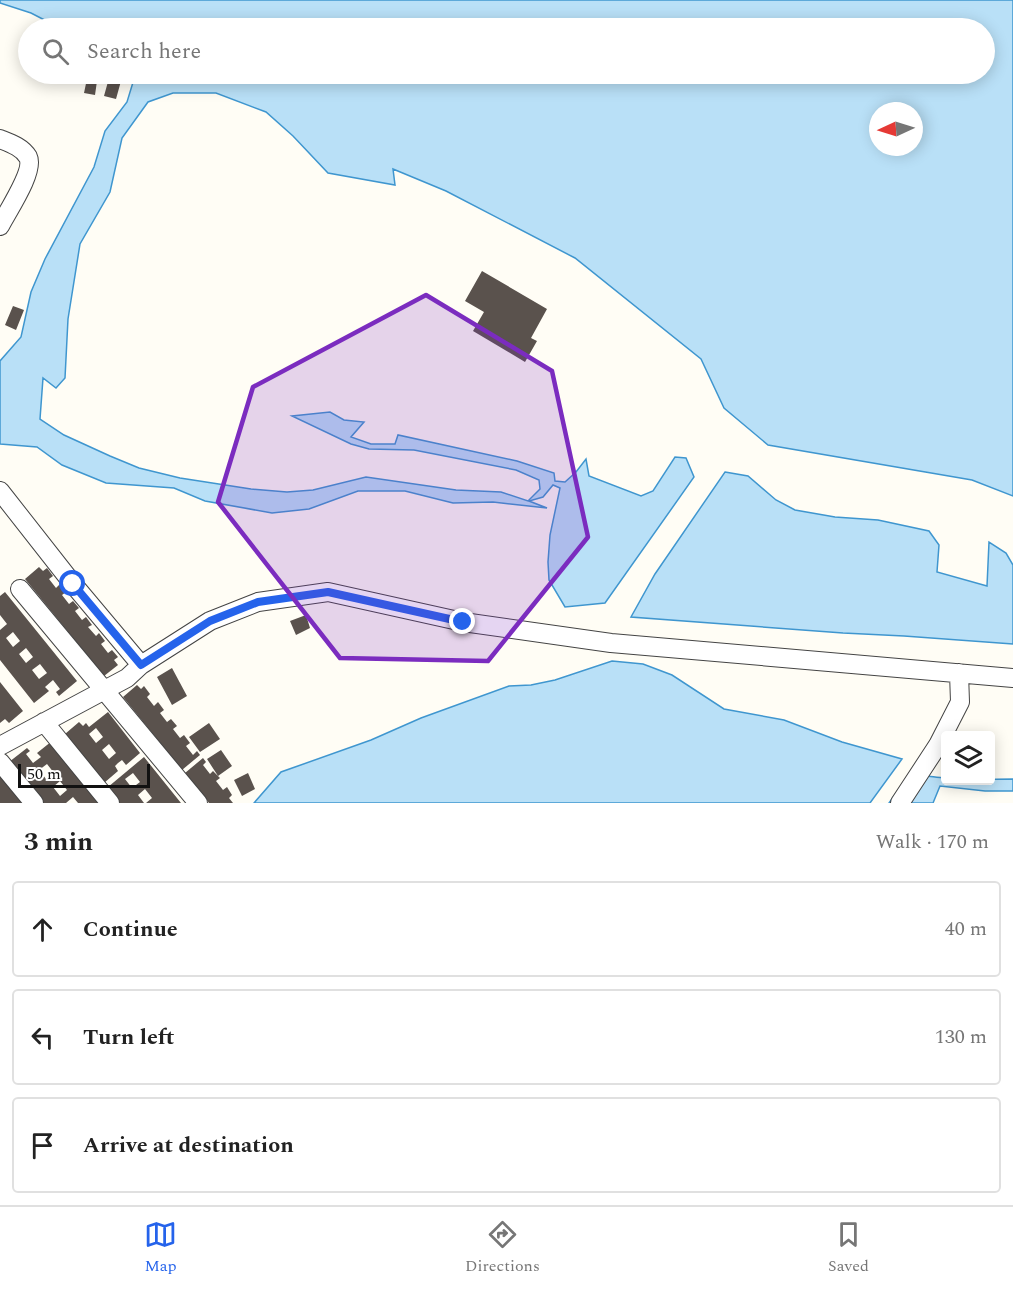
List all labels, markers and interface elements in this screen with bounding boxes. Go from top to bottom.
search box [18,18,995,84]
icon: search [39,35,72,68]
text: Search here [87,35,201,68]
north arrow [869,102,923,156]
route start [59,570,85,596]
route end [449,608,475,634]
map controls [941,731,995,785]
button: layers [941,731,995,785]
scale bar [18,761,150,788]
text: 50 m [27,762,61,786]
text: 3 min [24,822,93,862]
text: Walk · 170 m [876,827,989,857]
icon: ahead [26,913,59,946]
text: Continue [83,913,178,946]
text: 40 m [945,914,987,944]
icon: left [26,1021,59,1054]
text: Turn left [83,1021,175,1054]
text: 130 m [935,1022,987,1052]
icon: arrive [26,1129,59,1162]
text: Arrive at destination [83,1129,294,1162]
tab: Map [144,1218,177,1278]
tab: Directions [465,1218,540,1278]
tab: Saved [828,1218,869,1278]

